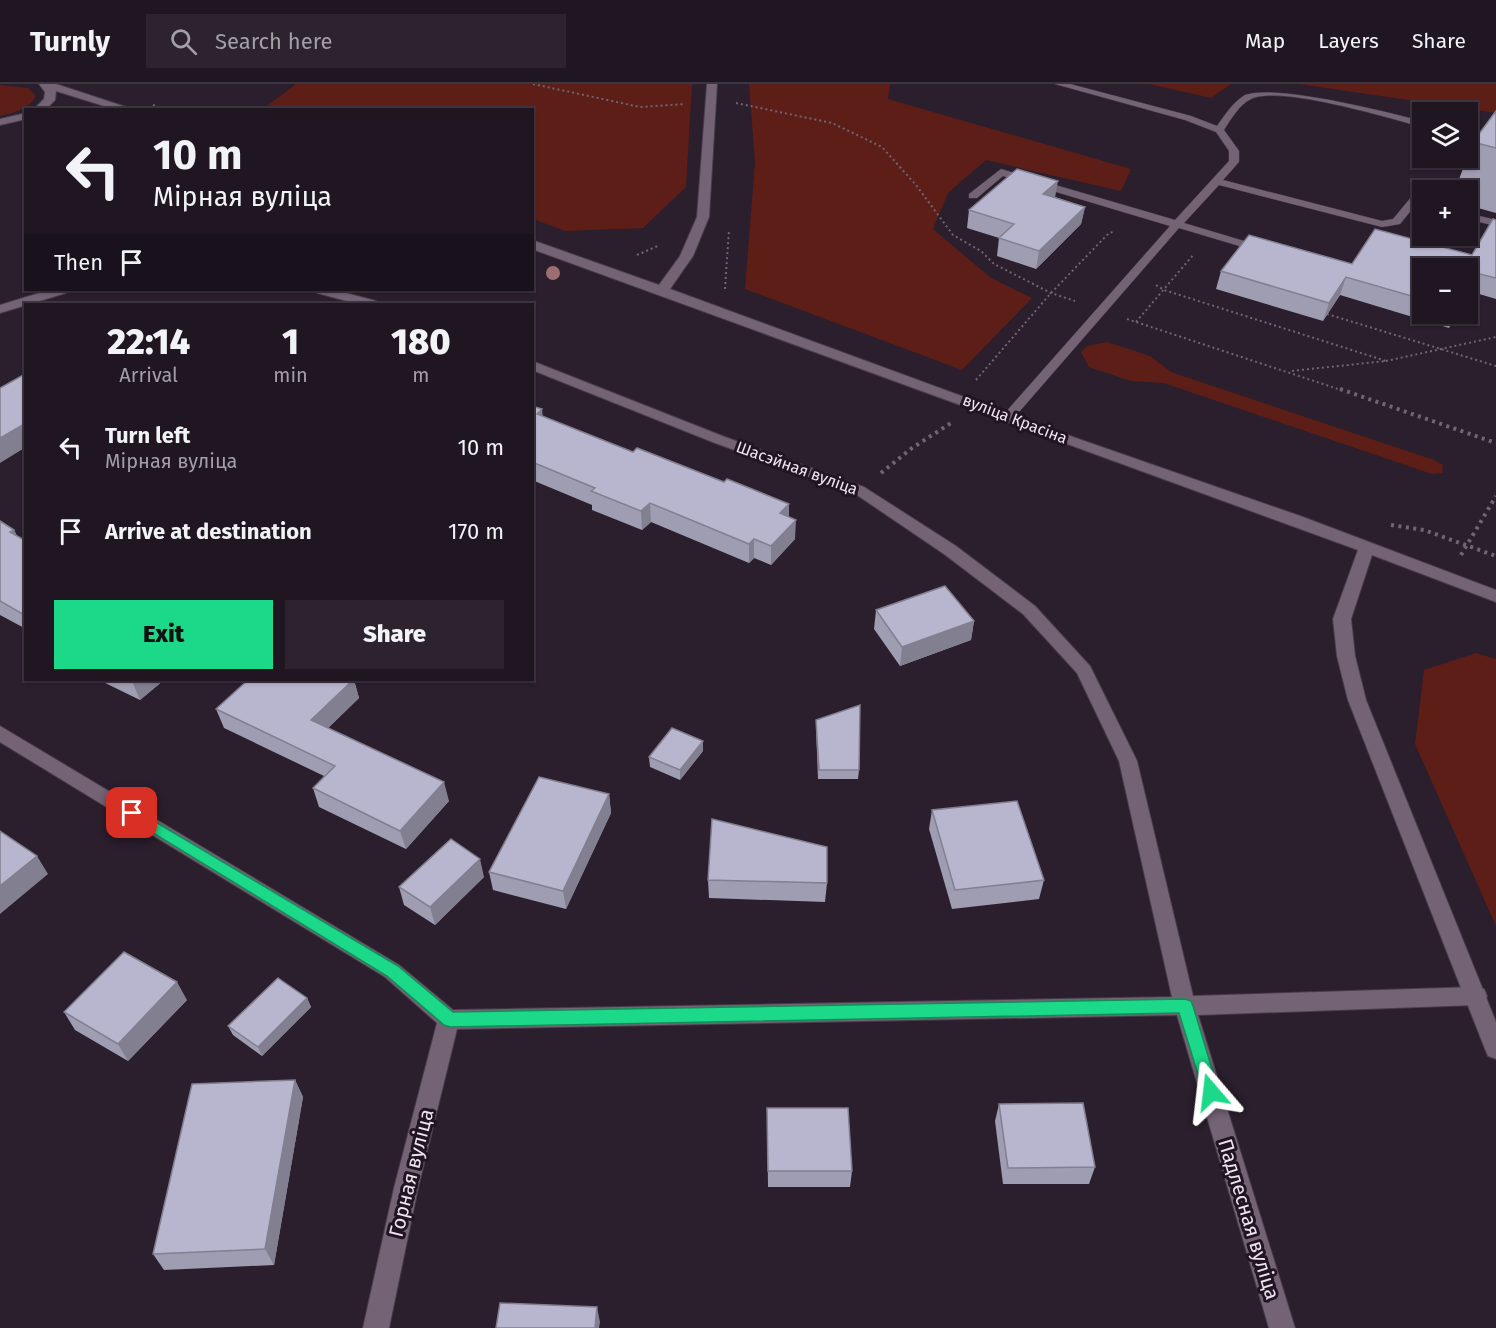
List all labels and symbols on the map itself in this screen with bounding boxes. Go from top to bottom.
street label: вуліца Красіна [960,390,1070,448]
street label: Шасэйная вуліца [734,437,860,499]
pin [106,787,157,838]
position arrow [1179,1060,1243,1124]
street label: Горная вуліца [383,1106,439,1240]
street label: Падлесная вуліца [1213,1136,1285,1302]

